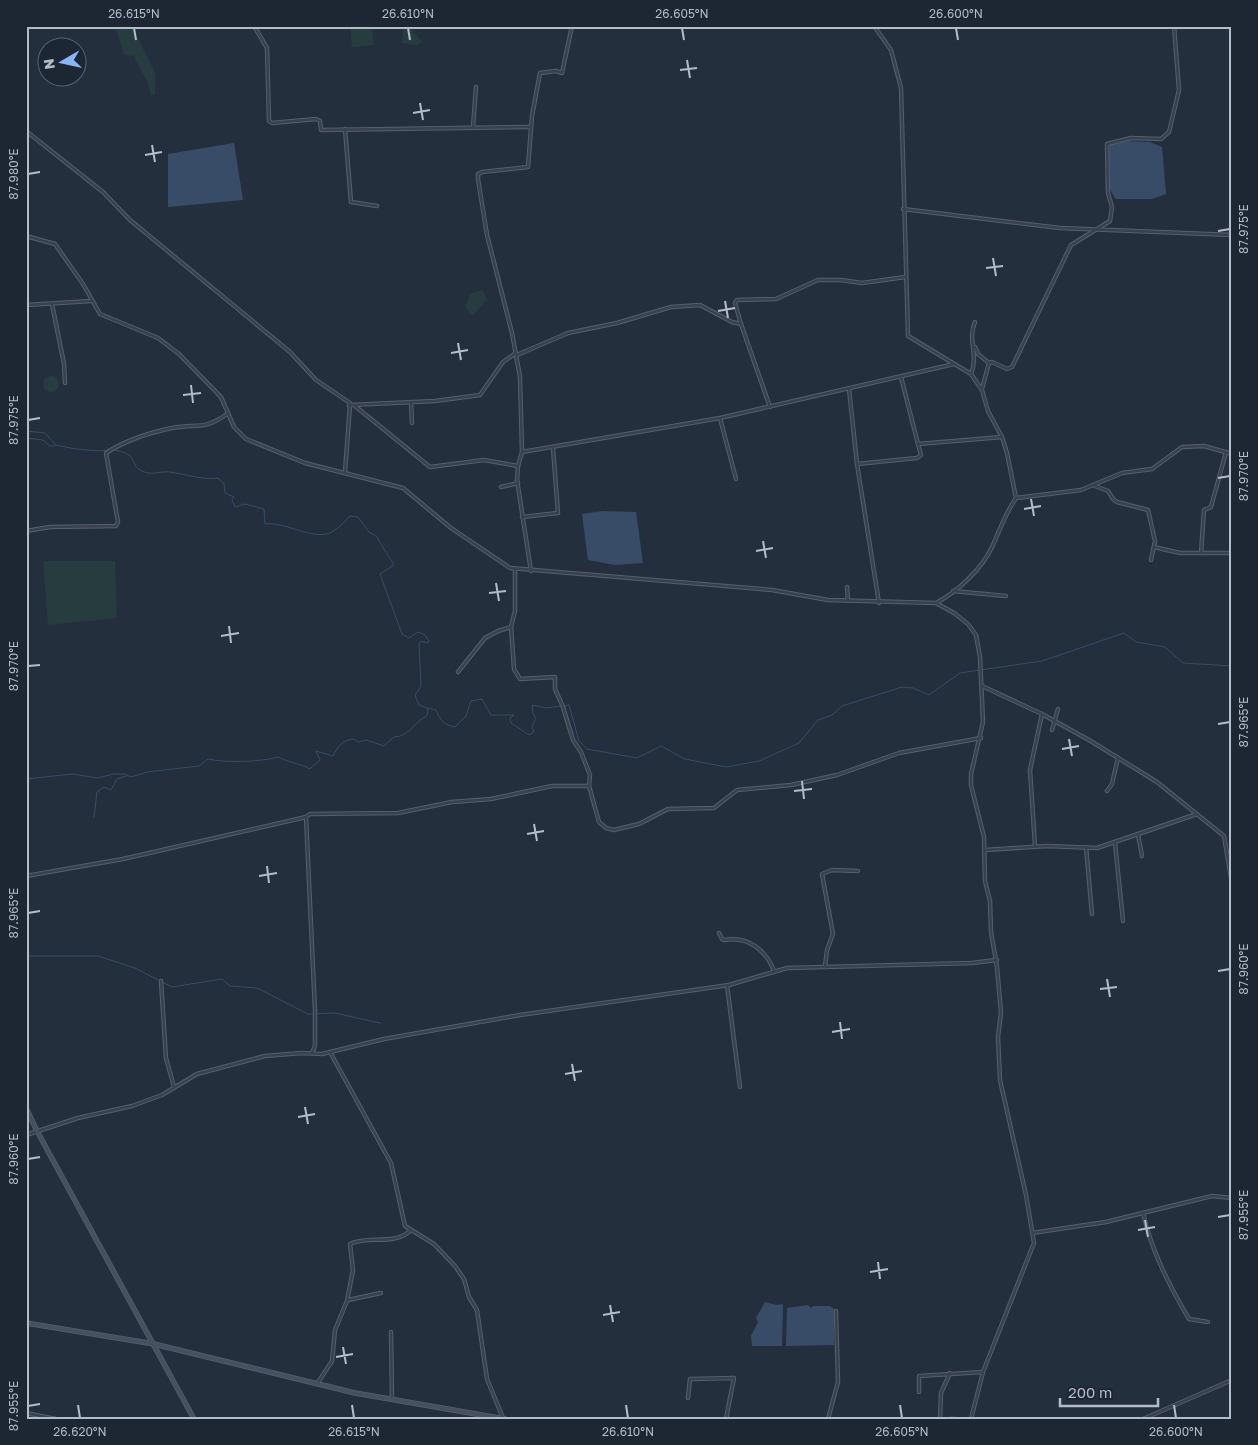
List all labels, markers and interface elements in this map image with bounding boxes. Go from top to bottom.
text: 26.615°N [108,6,160,21]
text: 26.610°N [382,6,434,21]
text: 26.605°N [655,6,709,21]
text: 26.600°N [929,6,983,21]
north arrow [38,38,88,88]
text: N [39,58,58,71]
text: 87.980°E [6,148,21,200]
text: 87.975°E [1236,204,1251,254]
text: 87.975°E [6,395,21,445]
text: 87.970°E [1236,451,1251,501]
text: 87.970°E [6,641,21,691]
text: 87.965°E [1236,697,1251,747]
text: 87.965°E [6,888,21,938]
text: 87.960°E [1236,943,1251,995]
text: 87.960°E [6,1133,21,1185]
text: 87.955°E [1236,1190,1251,1240]
scale bar [1060,1375,1158,1407]
text: 87.955°E [6,1381,21,1431]
text: 200 m [1068,1383,1112,1401]
text: 26.620°N [53,1424,107,1439]
text: 26.615°N [328,1424,380,1439]
text: 26.610°N [602,1424,654,1439]
text: 26.605°N [875,1424,929,1439]
text: 26.600°N [1149,1424,1203,1439]

